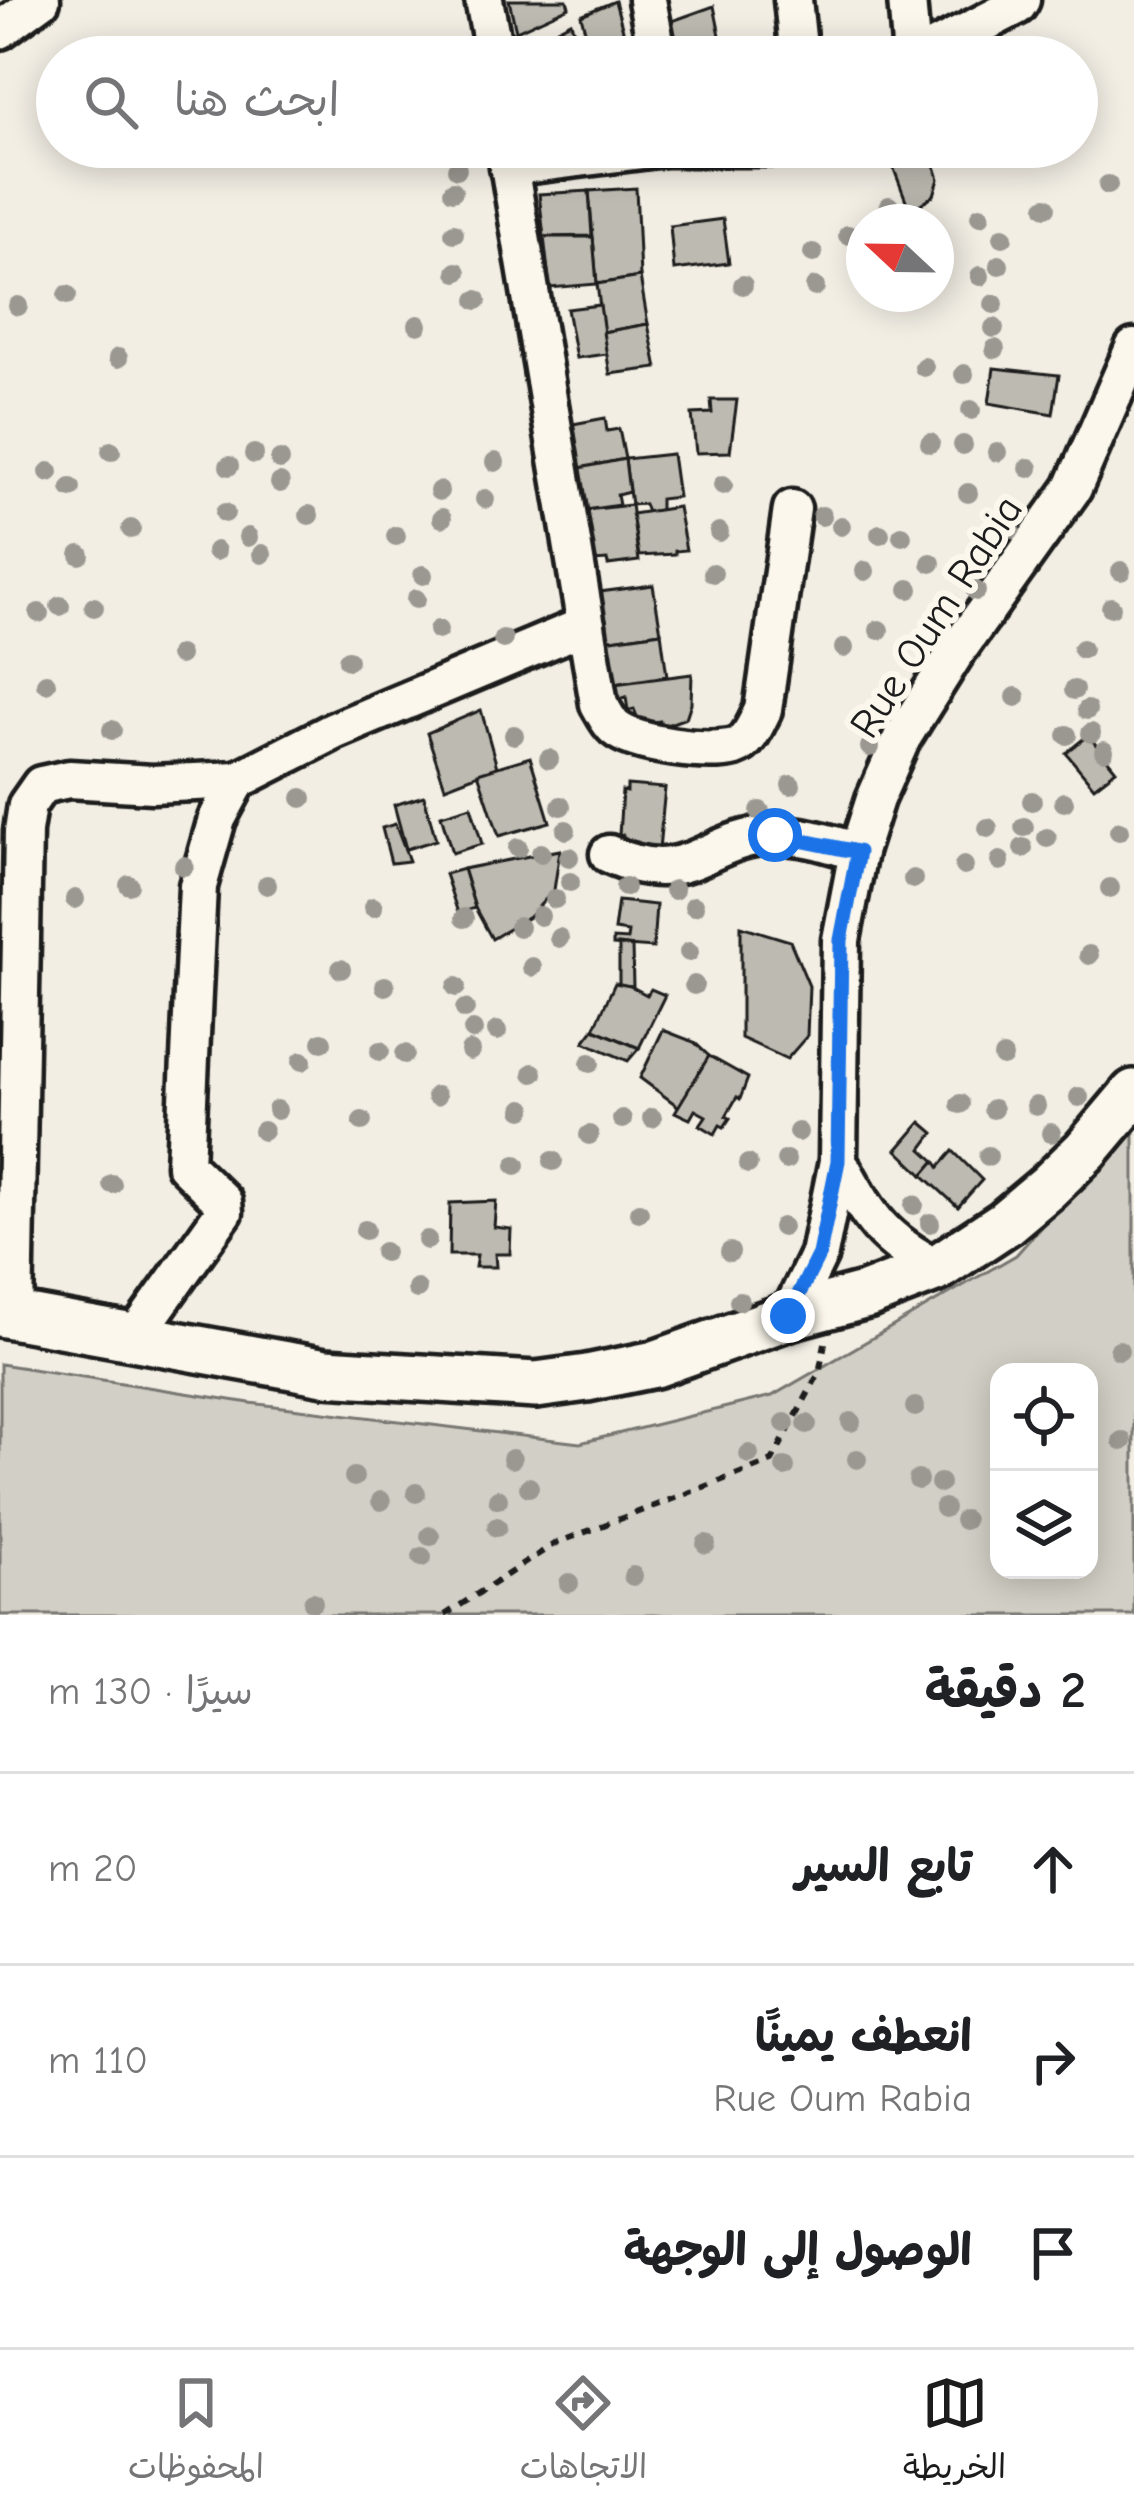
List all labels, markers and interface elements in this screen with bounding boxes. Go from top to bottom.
search box [36,36,1098,168]
icon: search [78,69,144,135]
text: ابحث هنا [174,74,339,126]
north arrow [846,204,954,312]
street label: Rue Oum Rabia [840,487,1033,747]
route start [748,808,802,862]
route end [761,1289,815,1343]
map controls [990,1363,1098,1579]
button: locate [990,1363,1098,1471]
button: layers [990,1471,1098,1579]
text: 2 دقيقة [925,1661,1086,1720]
text: سيرًا · 130 m [48,1669,253,1714]
icon: ahead [1020,1836,1086,1902]
text: تابع السير [796,1840,972,1892]
text: 20 m [48,1846,137,1891]
text: انعطف يمينًا [755,2010,972,2062]
icon: right [1020,2028,1086,2094]
text: 110 m [48,2038,148,2083]
text: Rue Oum Rabia [713,2076,972,2121]
icon: arrive [1020,2220,1086,2286]
text: الوصول إلى الوجهة [624,2224,972,2276]
tab: المحفوظات [128,2370,264,2496]
tab: الاتجاهات [520,2370,647,2496]
tab: الخريطة [903,2370,1006,2496]

